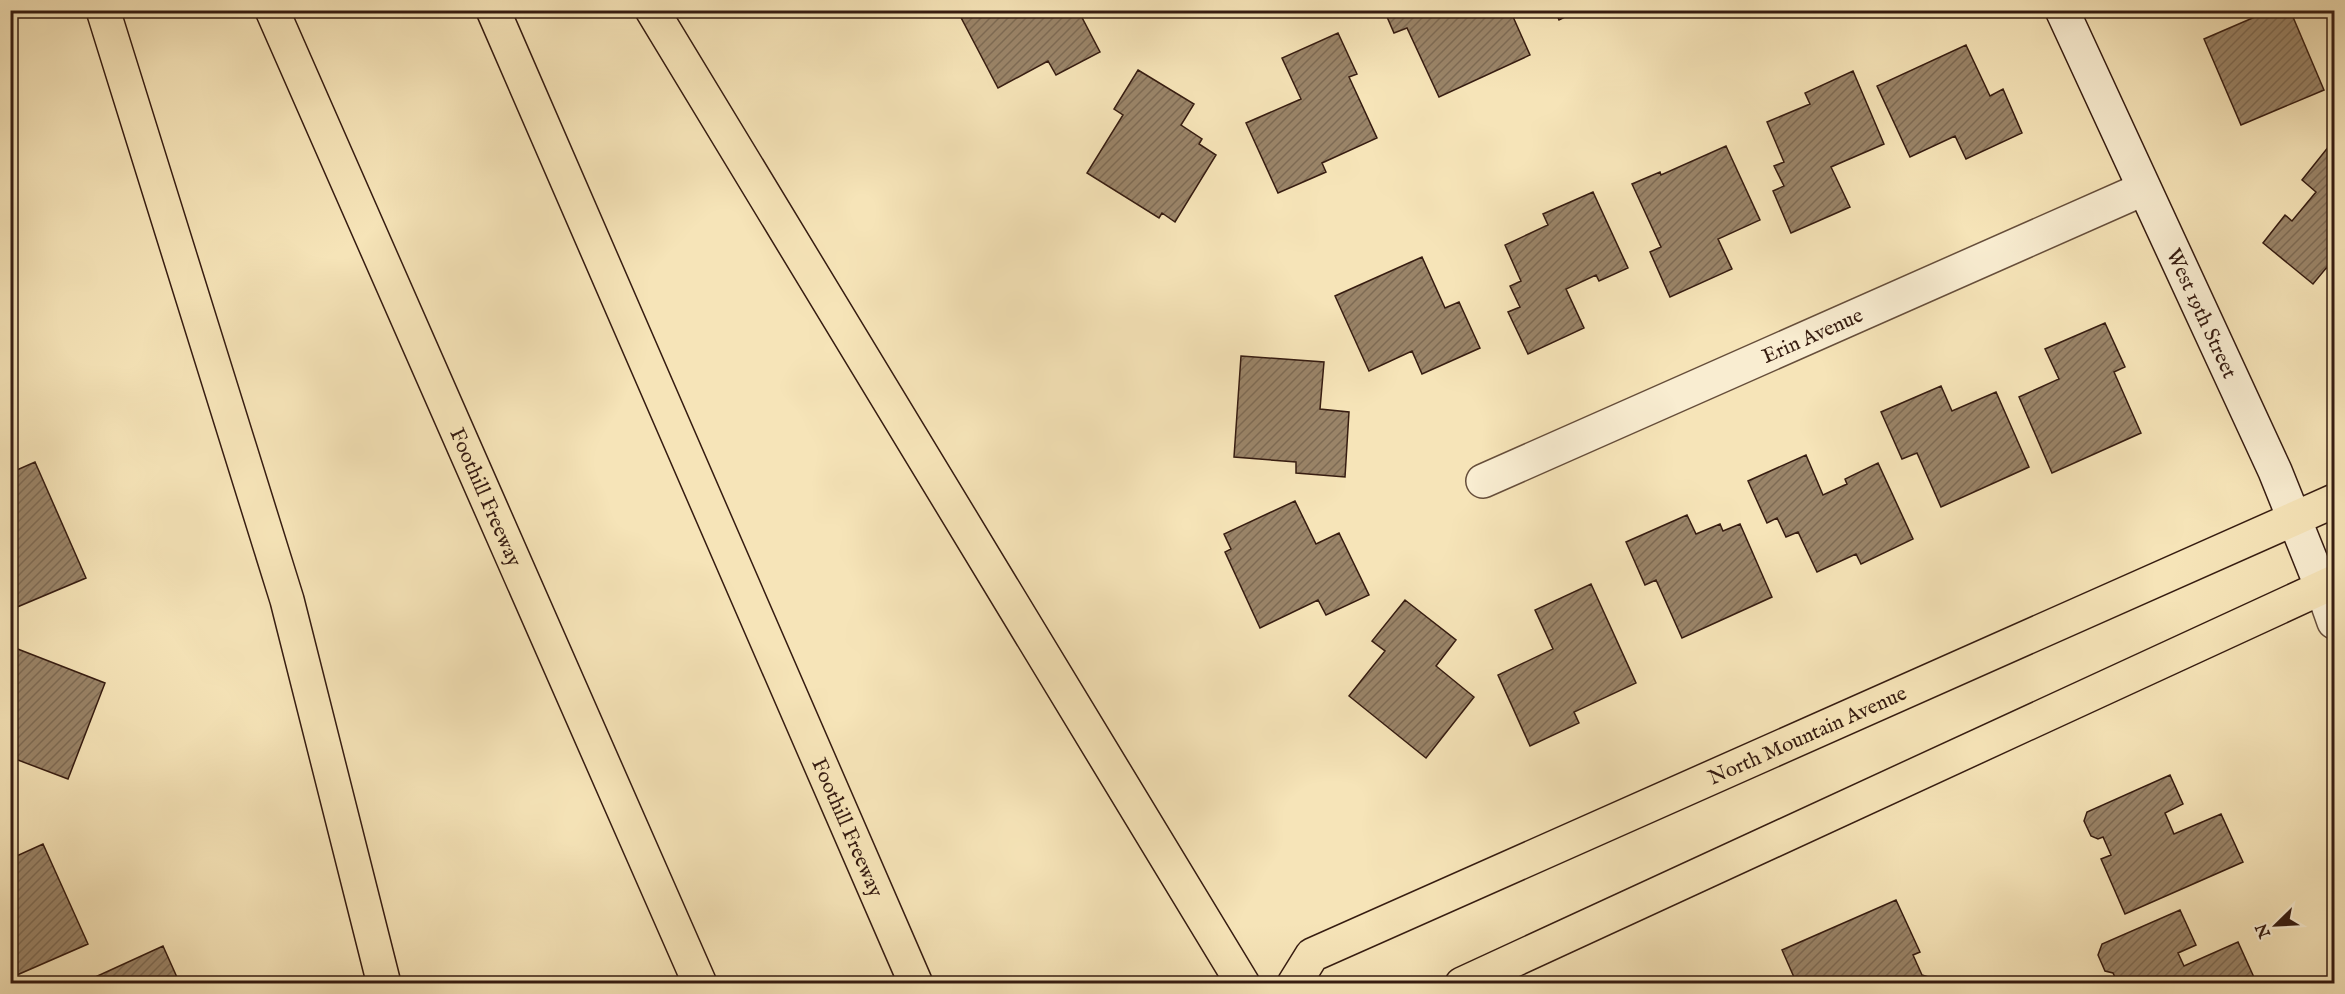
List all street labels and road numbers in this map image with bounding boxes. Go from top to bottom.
street label: West 19th Street [2159,245,2242,383]
street label: Erin Avenue [1758,302,1868,371]
street label: Foothill Freeway [442,424,527,572]
street label: North Mountain Avenue [1704,680,1912,792]
street label: Foothill Freeway [804,754,889,902]

